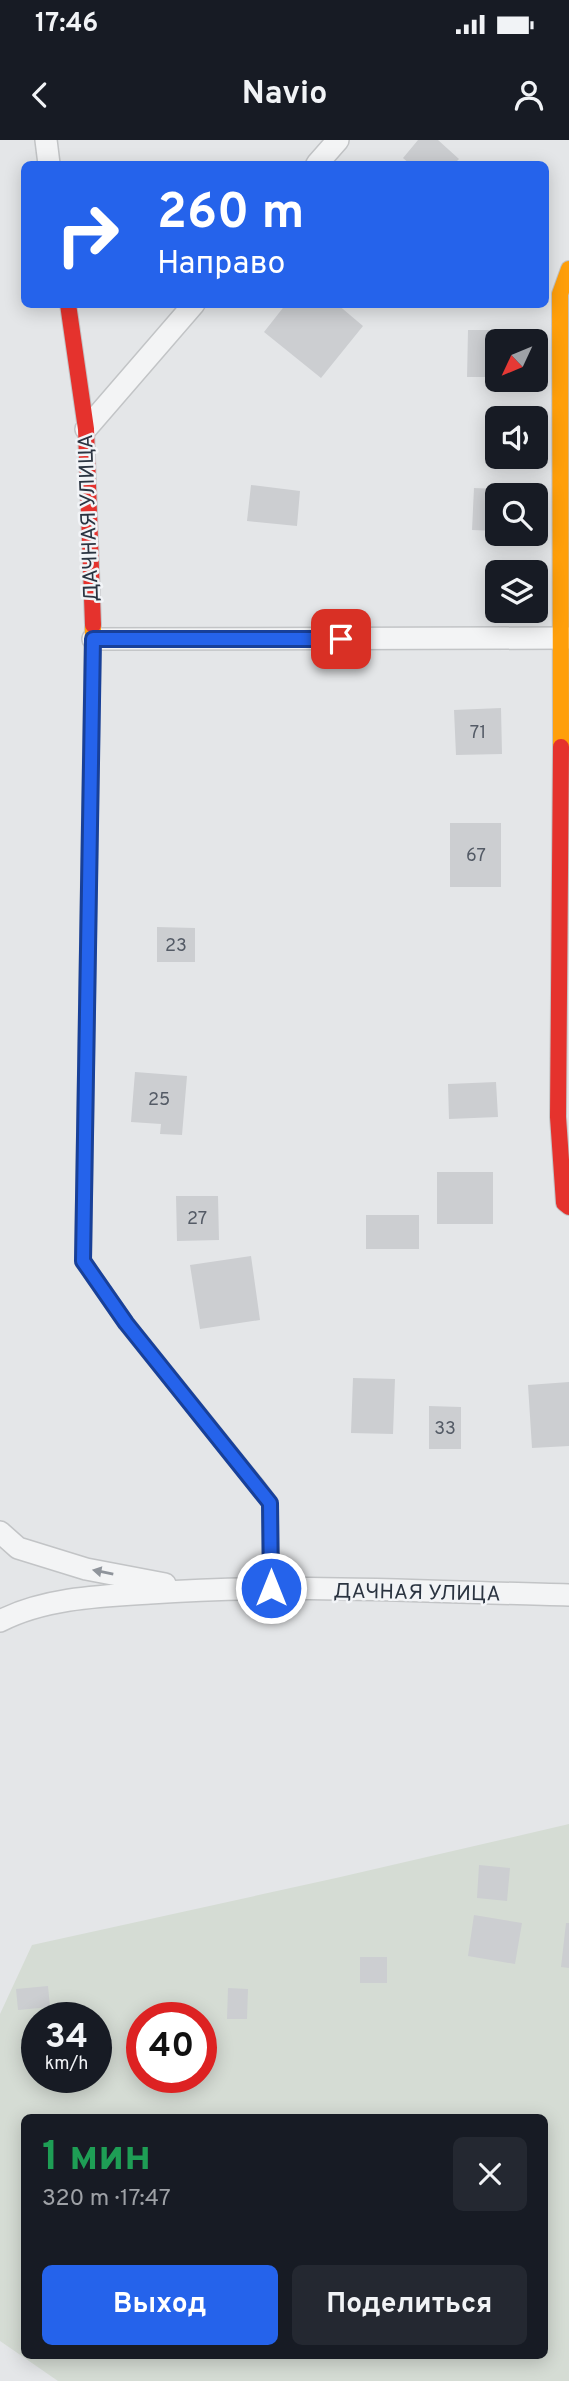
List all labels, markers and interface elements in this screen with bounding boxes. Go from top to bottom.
text: 17:46 [35,8,98,41]
text: Navio [242,75,327,115]
icon: back [21,76,59,114]
icon: person [510,76,548,114]
text: 260 m [157,184,304,246]
icon: right [42,189,133,280]
text: Направо [157,245,285,285]
north arrow [485,329,548,392]
map controls [485,329,548,623]
button: sound [485,406,548,469]
street label: ДАЧНАЯ УЛИЦА [73,434,106,602]
button: search [485,483,548,546]
button: layers [485,560,548,623]
pin [311,609,371,669]
icon: arrive [322,620,360,658]
house number: 71 [470,722,486,745]
house number: 67 [466,845,486,868]
house number: 23 [165,935,187,958]
house number: 25 [148,1089,170,1112]
house number: 27 [187,1208,207,1231]
house number: 33 [434,1418,456,1441]
position arrow [234,1551,308,1625]
one-way arrow [92,1567,114,1578]
street label: ДАЧНАЯ УЛИЦА [333,1579,501,1608]
speed limit sign: 40 [126,2002,217,2093]
text: 34 [45,2016,88,2060]
text: km/h [45,2053,88,2076]
text: 1 мин [42,2132,151,2185]
button: close [453,2137,527,2211]
text: 320 m · 17:47 [42,2185,171,2214]
button: Выход [42,2265,278,2345]
button: Поделиться [292,2265,527,2345]

